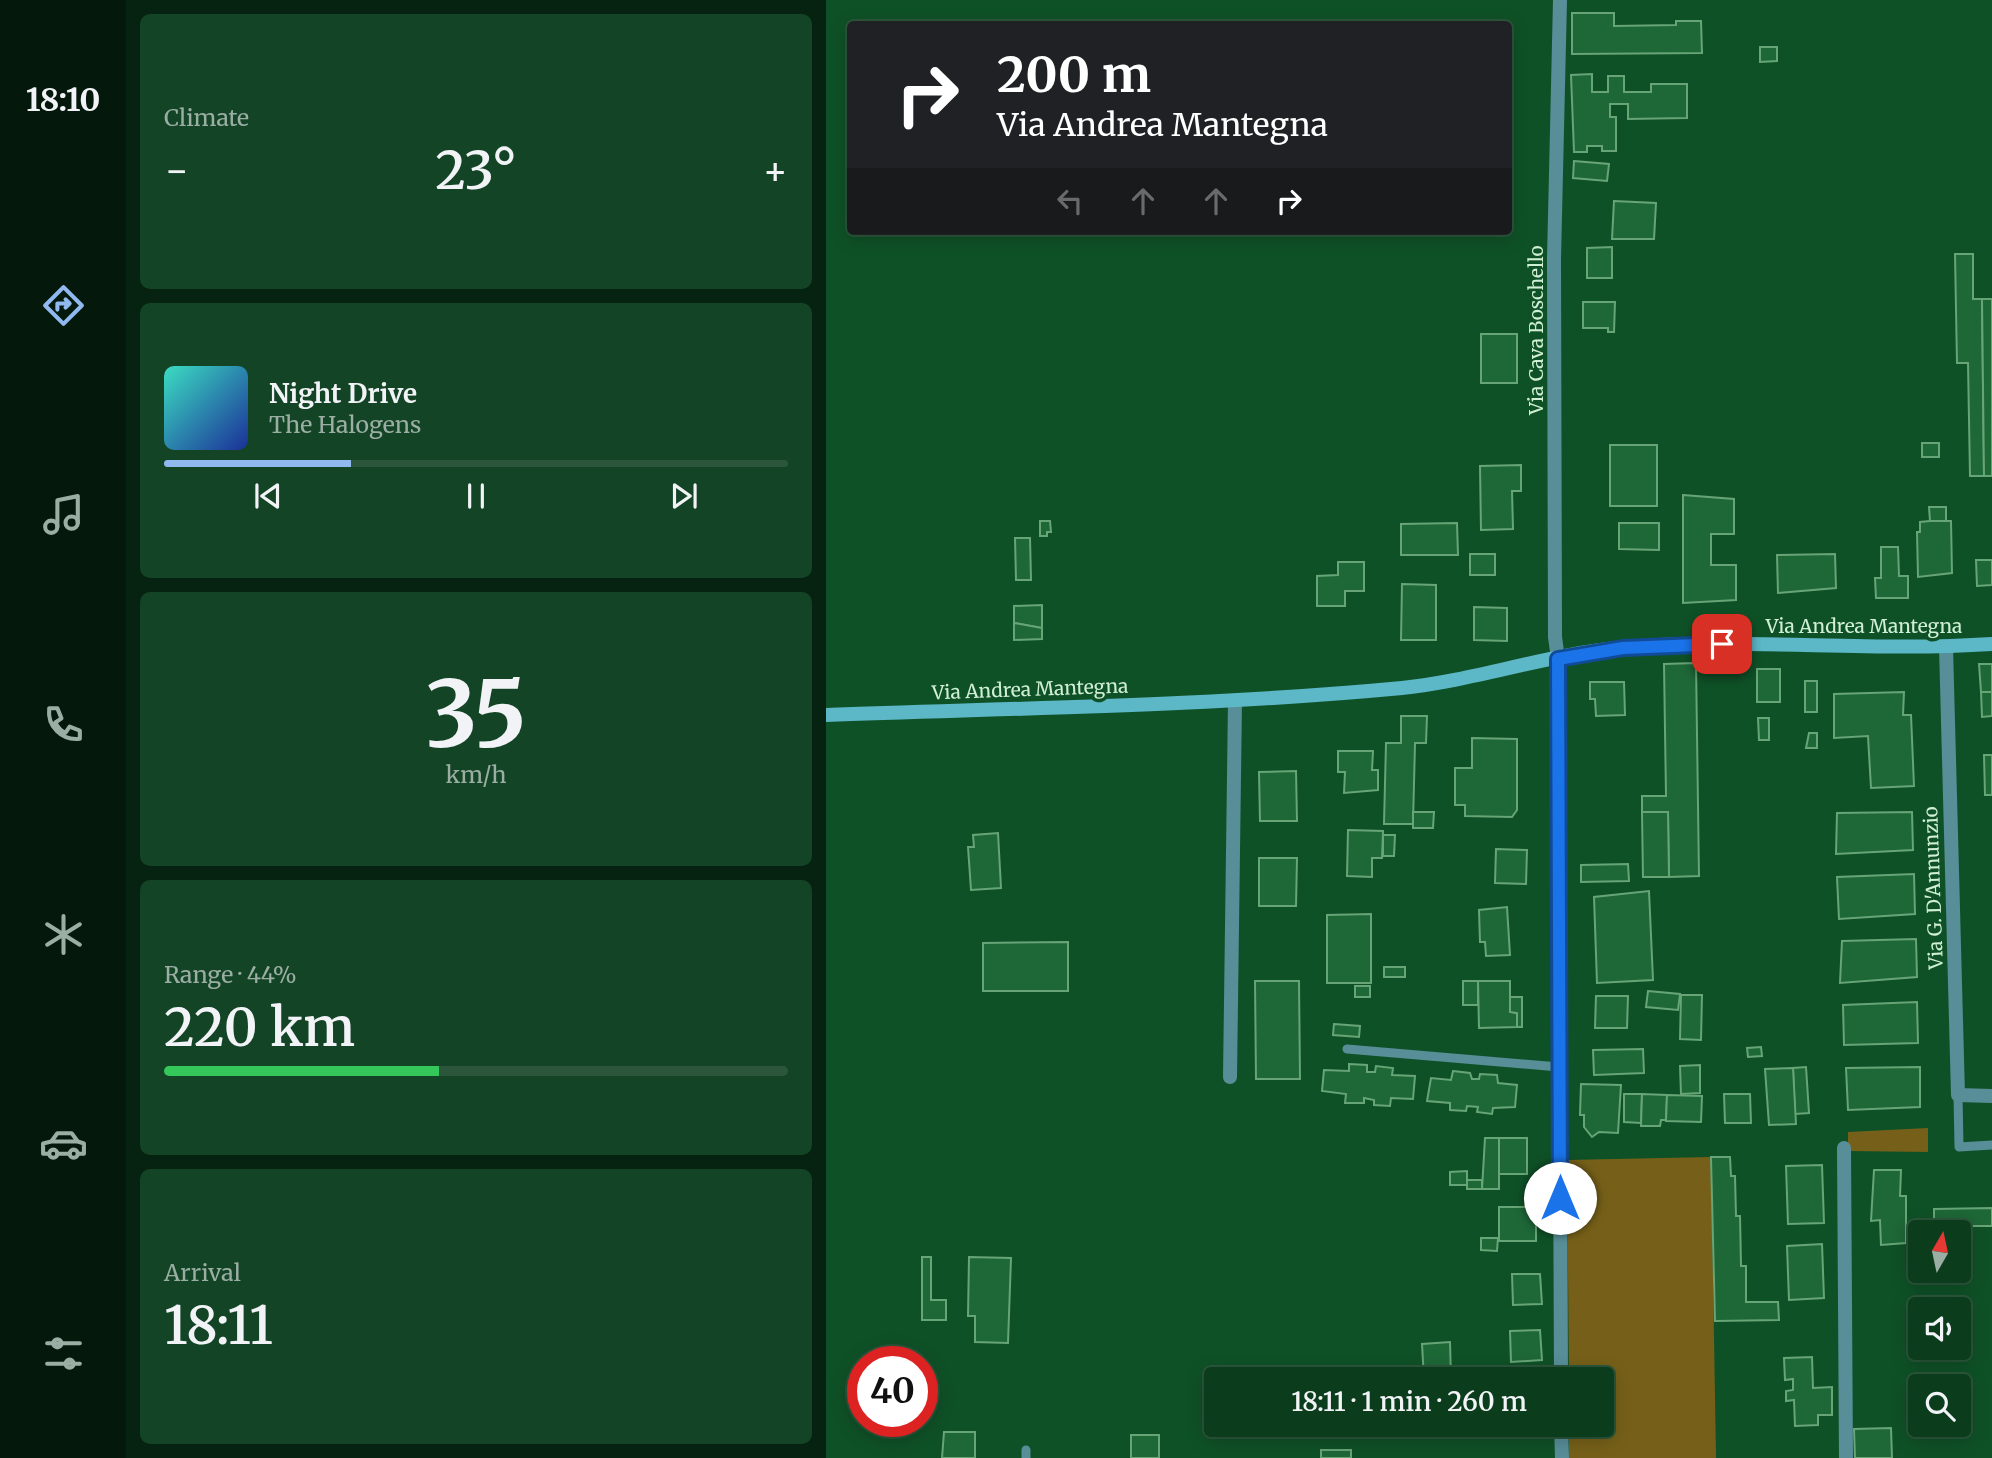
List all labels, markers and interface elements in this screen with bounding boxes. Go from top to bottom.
text: 200 m [997,44,1151,105]
icon: right [882,49,973,140]
text: 18:10 [26,80,100,120]
text: Climate [164,103,249,132]
text: Via Andrea Mantegna [997,105,1328,145]
text: 23° [435,138,517,203]
text: − [164,147,189,194]
text: + [763,147,788,194]
icon: left [1051,182,1089,220]
icon: ahead [1124,182,1162,220]
icon: ahead [1197,182,1235,220]
icon: right [1270,182,1308,220]
street label: Via Cava Boschello [1524,245,1548,416]
icon: directions [39,281,88,330]
text: Night Drive [269,377,417,410]
text: The Halogens [269,410,421,439]
icon: previous [249,477,287,515]
icon: pause [457,477,495,515]
icon: next [665,477,703,515]
icon: music [39,490,88,539]
pin [1692,614,1752,674]
street label: Via Andrea Mantegna [1765,614,1962,638]
icon: arrive [1703,625,1741,663]
text: 35 [425,657,527,772]
street label: Via Andrea Mantegna [930,674,1129,704]
icon: phone [39,700,88,749]
text: km/h [446,760,506,789]
street label: Via G. D'Annunzio [1918,806,1948,971]
icon: climate [39,910,88,959]
text: Range · 44% [164,960,297,989]
text: 220 km [164,995,355,1060]
icon: car [39,1119,88,1168]
position arrow [1523,1161,1597,1235]
north arrow [1908,1220,1970,1283]
map controls [1908,1220,1971,1437]
text: Arrival [164,1258,241,1287]
text: 18:11 [164,1293,273,1358]
button: sound [1908,1297,1971,1360]
icon: filters [39,1329,88,1378]
speed limit sign: 40 [847,1346,938,1437]
button: search [1908,1374,1971,1437]
text: 18:11 · 1 min · 260 m [1291,1385,1527,1418]

